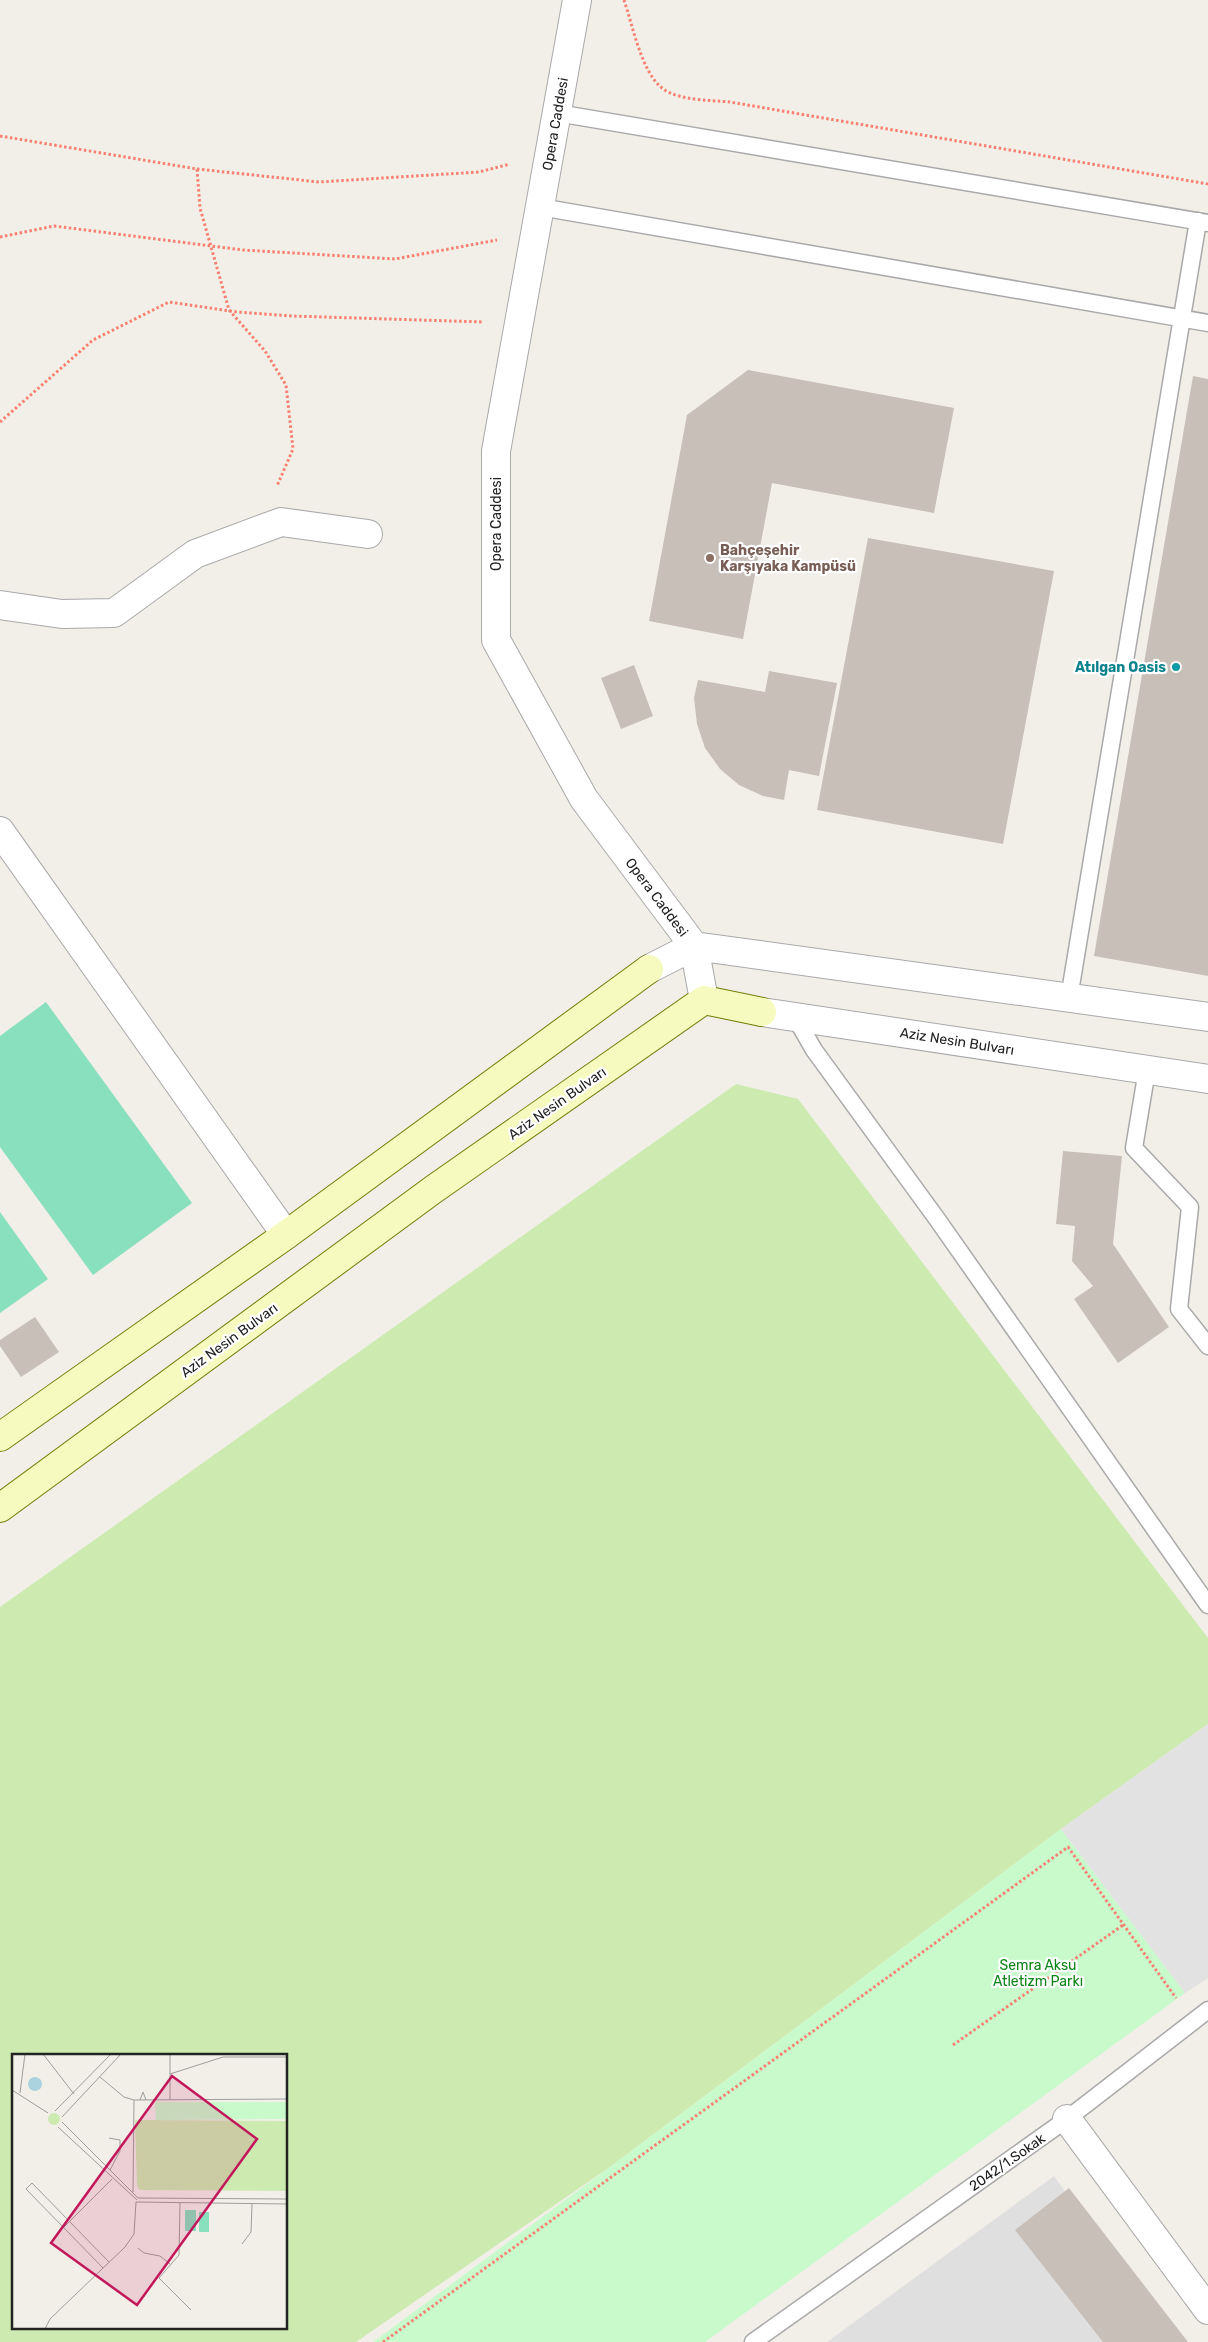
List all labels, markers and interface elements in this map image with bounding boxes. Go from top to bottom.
street label: Opera Caddesi [539,76,572,172]
street label: Opera Caddesi [488,477,505,571]
place label: Bahçeşehir Karşıyaka Kampüsü [720,542,856,575]
marker: Bahçeşehir Karşıyaka Kampüsü [704,552,716,564]
place label: Atılgan Oasis [1075,659,1166,676]
marker: Atılgan Oasis [1170,661,1182,673]
street label: Opera Caddesi [621,855,692,940]
street label: Aziz Nesin Bulvarı [899,1024,1015,1059]
street label: Aziz Nesin Bulvarı [505,1063,609,1144]
street label: Aziz Nesin Bulvarı [178,1300,281,1381]
park label: Semra Aksu Atletizm Parkı [993,1957,1083,1990]
inset map [12,2054,288,2330]
street label: 2042/1.Sokak [966,2130,1049,2195]

